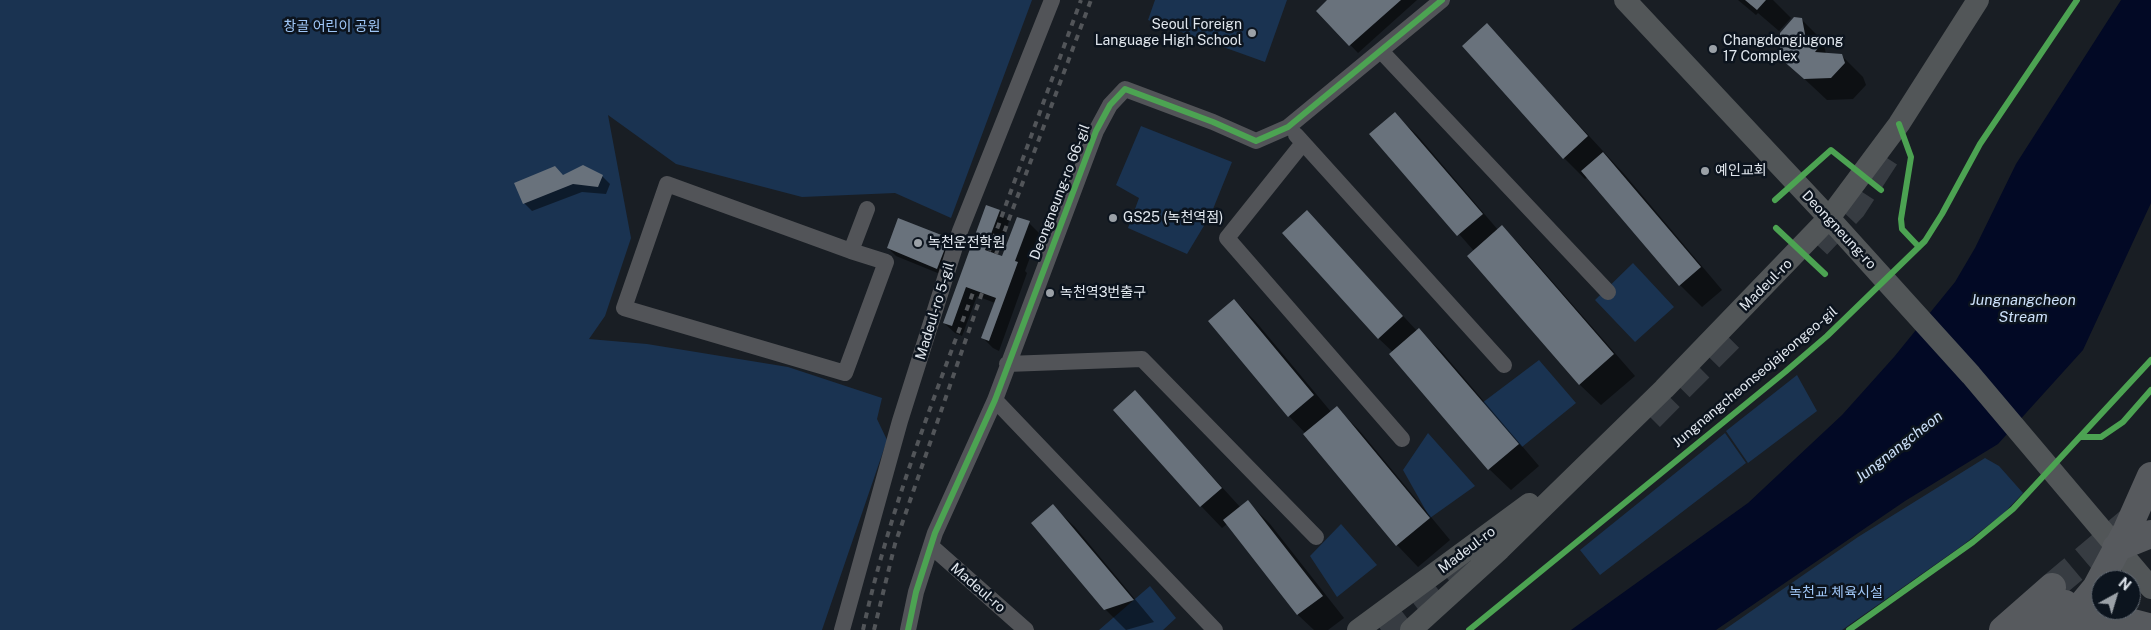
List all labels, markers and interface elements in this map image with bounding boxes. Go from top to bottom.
place label: Seoul Foreign Language High School [1095,17,1242,49]
park label: 창골 어린이 공원 [284,19,380,35]
marker: Seoul Foreign Language High School [1246,27,1258,39]
place label: Changdongjugong 17 Complex [1723,33,1843,65]
marker: Changdongjugong 17 Complex [1707,43,1719,55]
street label: Deongneung-ro 66-gil [1026,122,1094,262]
place label: 예인교회 [1715,163,1767,179]
marker: 예인교회 [1699,165,1711,177]
street label: Deongneung-ro [1798,187,1880,273]
place label: GS25 (녹천역점) [1123,210,1223,226]
marker: GS25 (녹천역점) [1107,212,1119,224]
place label: 녹천운전학원 [928,235,1005,251]
marker: 녹천운전학원 [912,237,924,249]
street label: Madeul-ro [1736,255,1796,315]
street label: Madeul-ro 5-gil [912,260,958,362]
place label: 녹천역3번출구 [1060,285,1146,301]
marker: 녹천역3번출구 [1044,287,1056,299]
water label: Jungnangcheon Stream [1970,291,2076,326]
street label: Jungnangcheonseojajeongeo-gil [1669,303,1841,451]
water label: Jungnangcheon [1852,407,1946,487]
street label: Madeul-ro [1435,523,1499,577]
street label: Madeul-ro [947,560,1009,616]
north arrow [2091,570,2141,620]
text: N [2116,574,2134,594]
park label: 녹천교 체육시설 [1789,585,1883,601]

